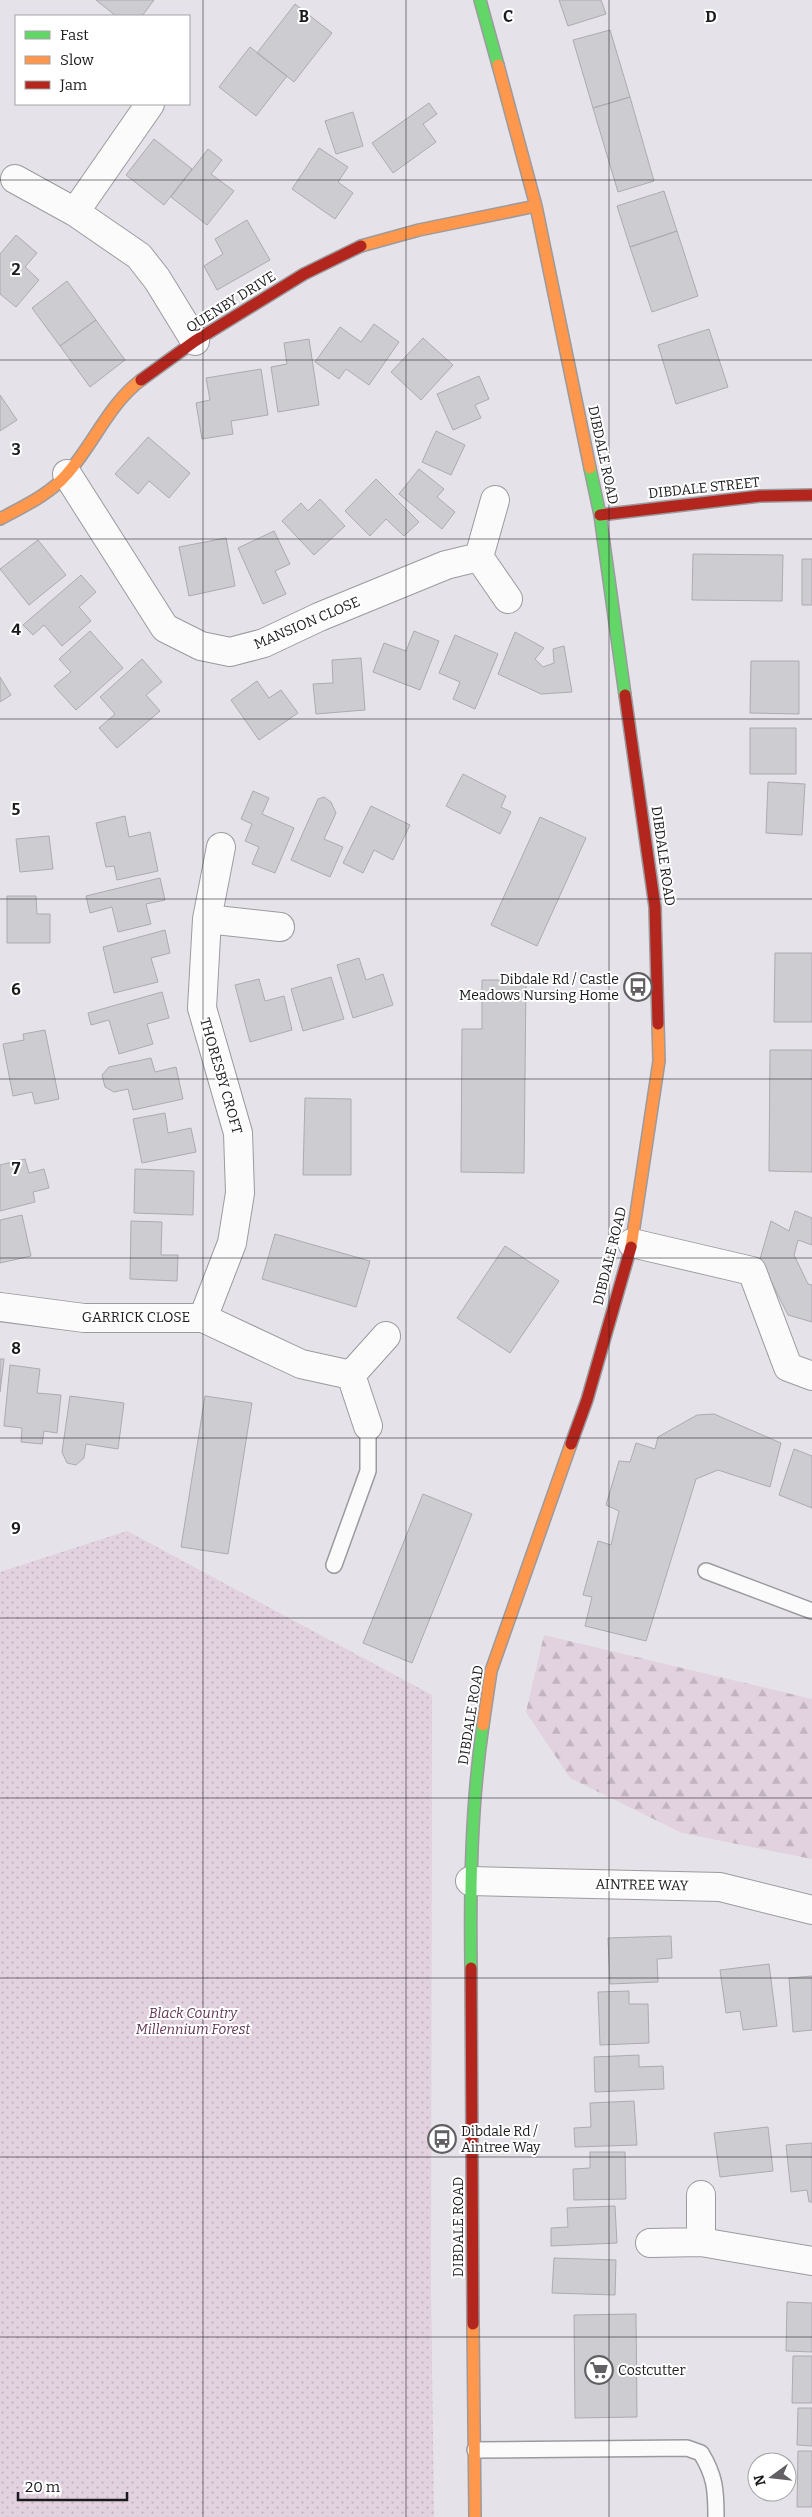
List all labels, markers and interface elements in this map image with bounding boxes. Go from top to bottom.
text: B [299,7,309,26]
text: C [503,7,513,26]
text: D [705,7,717,26]
legend [15,15,190,105]
text: Fast [60,26,89,44]
text: Slow [60,51,95,69]
text: Jam [59,76,88,94]
text: 2 [11,260,21,279]
street label: QUENBY DRIVE [183,268,279,336]
street label: DIBDALE ROAD [584,404,622,506]
text: 3 [11,440,21,459]
street label: DIBDALE STREET [647,474,761,502]
street label: MANSION CLOSE [252,593,362,653]
text: 4 [11,620,21,639]
text: 5 [12,800,21,819]
street label: DIBDALE ROAD [648,805,678,907]
place label: Dibdale Rd / Castle Meadows Nursing Home [459,971,619,1004]
bus stop icon: Dibdale Rd / Castle Meadows Nursing Home [623,972,653,1002]
text: 6 [11,980,21,999]
street label: THORESBY CROFT [196,1016,246,1136]
text: 7 [12,1159,21,1178]
street label: DIBDALE ROAD [590,1205,630,1307]
street label: GARRICK CLOSE [82,1309,190,1326]
text: 8 [11,1339,21,1358]
text: 9 [11,1519,21,1538]
street label: DIBDALE ROAD [455,1664,487,1766]
street label: AINTREE WAY [595,1876,689,1894]
park label: Black Country Millennium Forest [136,2005,251,2038]
place label: Dibdale Rd / Aintree Way [461,2123,541,2156]
bus stop icon: Dibdale Rd / Aintree Way [427,2124,457,2154]
street label: DIBDALE ROAD [450,2177,467,2277]
supermarket icon: Costcutter [584,2355,614,2385]
place label: Costcutter [618,2362,686,2379]
north arrow [747,2452,797,2502]
scale bar [18,2470,126,2502]
text: N [750,2473,770,2488]
text: 20 m [25,2478,61,2496]

